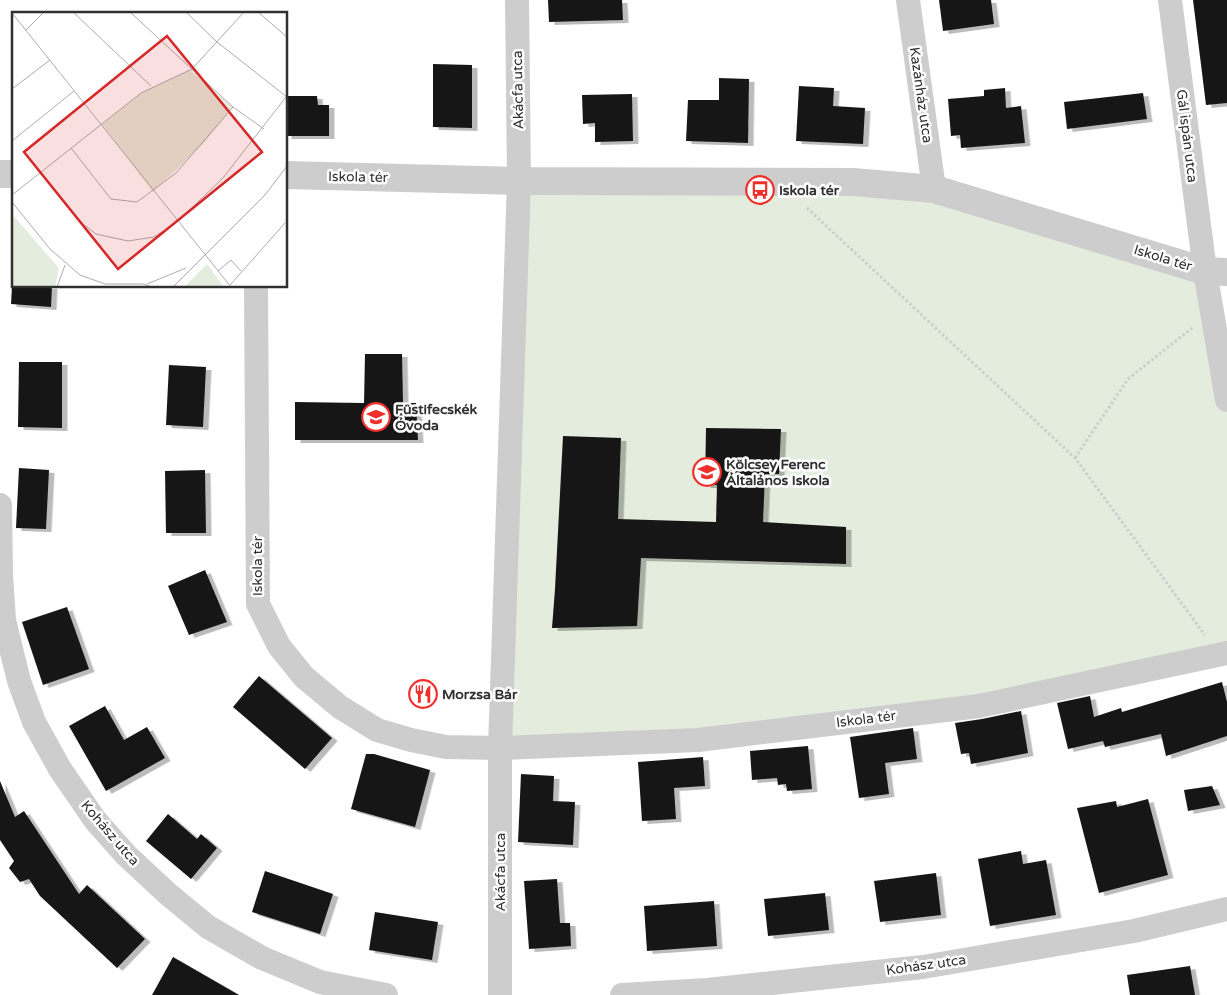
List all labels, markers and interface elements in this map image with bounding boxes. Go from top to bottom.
inset map [12,12,288,288]
street label: Kazánház utca [906,46,936,144]
street label: Akácfa utca [509,50,527,130]
street label: Gál ispán utca [1173,88,1201,184]
street label: Iskola tér [328,168,389,186]
bus stop icon: Iskola tér [745,175,775,205]
place label: Iskola tér [779,182,840,199]
street label: Iskola tér [1132,241,1195,275]
place label: Füstifecskék Óvoda [395,401,478,434]
school or university icon: Füstifecskék Óvoda [361,402,391,432]
place label: Kölcsey Ferenc Általános Iskola [726,456,830,489]
school or university icon: Kölcsey Ferenc Általános Iskola [692,457,722,487]
street label: Iskola tér [249,535,266,596]
restaurant icon: Morzsa Bár [408,679,438,709]
place label: Morzsa Bár [442,686,518,703]
street label: Iskola tér [835,707,897,731]
street label: Kohász utca [77,797,143,869]
street label: Akácfa utca [492,833,509,911]
street label: Kohász utca [885,951,967,979]

